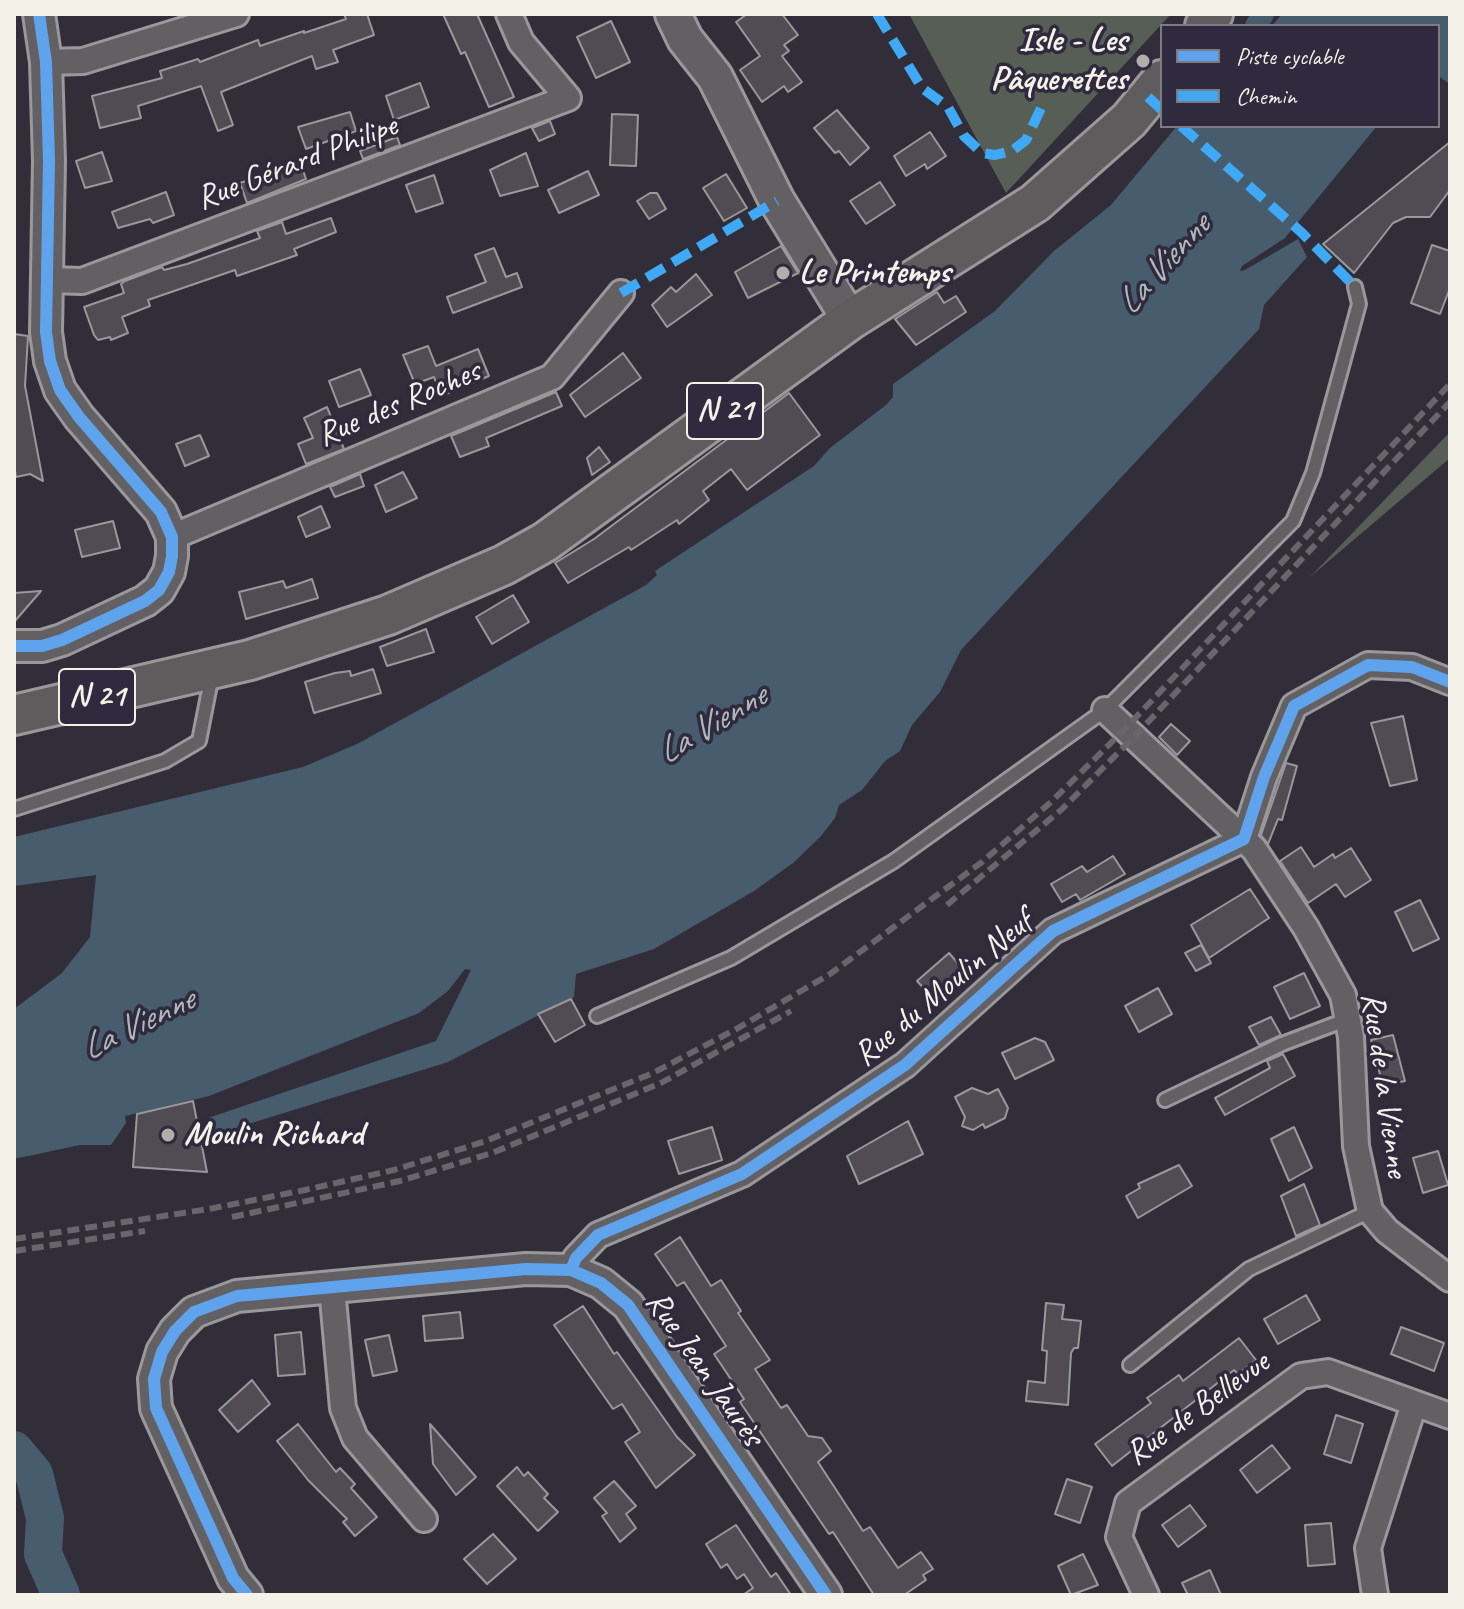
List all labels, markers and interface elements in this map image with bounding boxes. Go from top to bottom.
place label: Isle - Les Pâquerettes [990,21,1127,100]
legend [1160,24,1440,128]
text: Piste cyclable [1236,41,1343,71]
marker: Isle - Les Pâquerettes [1134,52,1152,70]
text: Chemin [1236,81,1296,111]
street label: Rue Gérard Philipe [191,106,403,220]
water label: La Vienne [1108,206,1220,324]
place label: Le Printemps [799,253,950,293]
marker: Le Printemps [774,264,792,282]
street label: Rue des Roches [311,351,487,457]
road number: N 21 [687,383,763,439]
road number: N 21 [59,669,135,725]
water label: La Vienne [649,676,775,774]
street label: Rue du Moulin Neuf [846,902,1042,1076]
water label: La Vienne [75,979,201,1071]
street label: Rue de la Vienne [1351,990,1417,1180]
place label: Moulin Richard [184,1115,363,1155]
marker: Moulin Richard [159,1126,177,1144]
street label: Rue Jean Jaurès [636,1284,772,1454]
street label: Rue de Bellevue [1118,1343,1278,1475]

